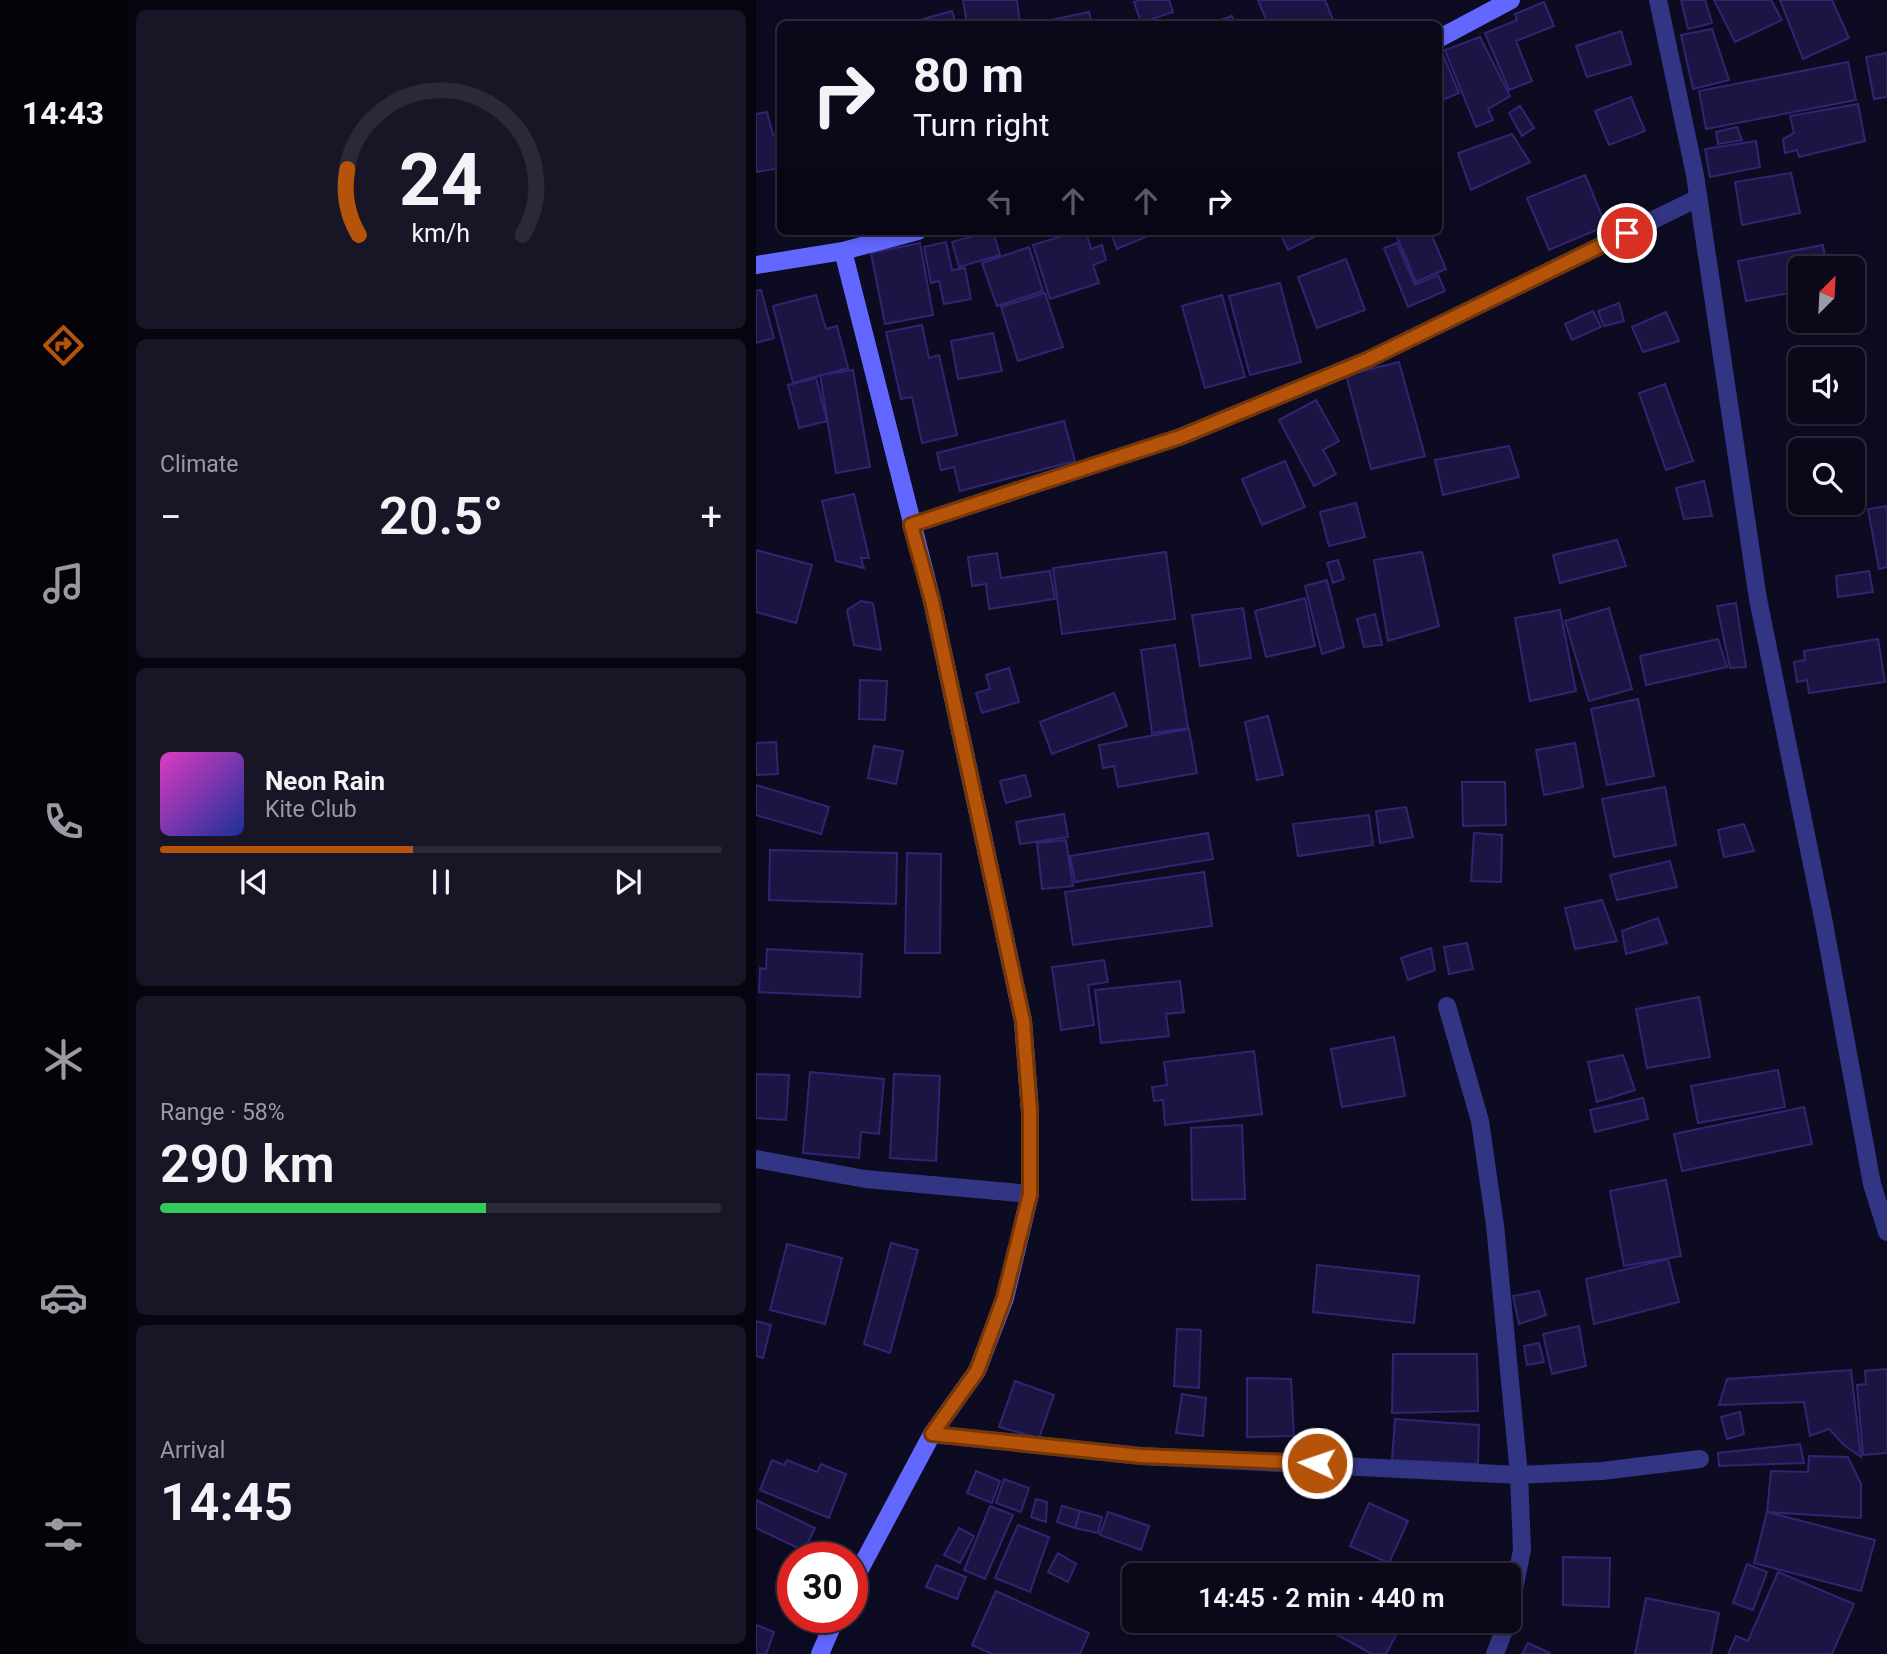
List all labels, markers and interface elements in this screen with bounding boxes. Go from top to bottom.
text: 80 m [913,47,1024,104]
icon: right [798,49,889,140]
text: 14:43 [22,94,104,132]
text: Turn right [913,106,1049,144]
text: 24 [399,138,483,224]
icon: left [981,182,1019,220]
icon: ahead [1054,182,1092,220]
icon: ahead [1127,182,1165,220]
icon: right [1200,182,1238,220]
pin [1597,203,1657,263]
icon: arrive [1608,214,1646,252]
text: km/h [412,219,470,248]
north arrow [1788,256,1866,332]
map controls [1788,256,1865,515]
icon: directions [39,321,88,370]
button: sound [1788,347,1865,424]
button: search [1788,438,1865,515]
text: Climate [160,451,239,478]
text: 20.5° [379,486,503,547]
text: − [160,495,182,539]
text: + [700,495,722,539]
icon: music [39,559,88,608]
text: Neon Rain [265,766,385,796]
text: Kite Club [265,796,357,823]
icon: phone [39,797,88,846]
icon: previous [235,863,273,901]
icon: pause [422,863,460,901]
icon: next [609,863,647,901]
icon: climate [39,1035,88,1084]
text: Range · 58% [160,1099,285,1126]
text: 290 km [160,1134,335,1195]
icon: car [39,1273,88,1322]
position arrow [1280,1426,1354,1500]
text: Arrival [160,1437,225,1464]
text: 14:45 [160,1472,293,1533]
icon: filters [39,1510,88,1559]
speed limit sign: 30 [777,1542,868,1633]
text: 14:45 · 2 min · 440 m [1198,1583,1445,1613]

